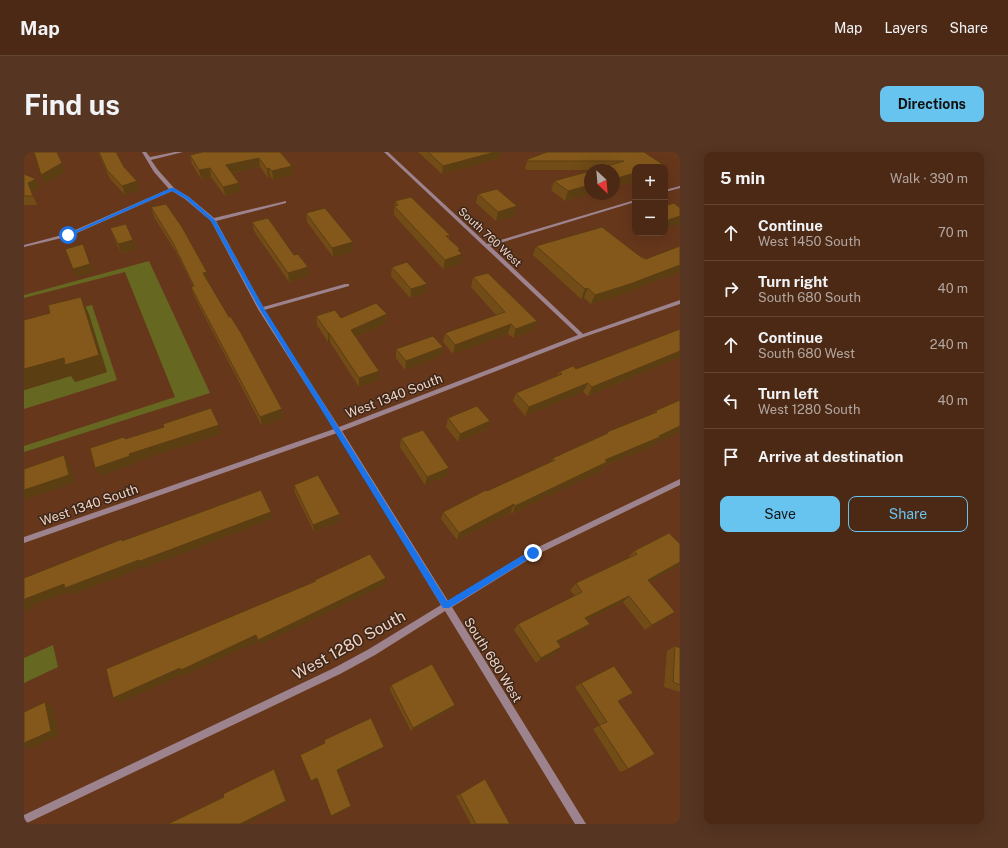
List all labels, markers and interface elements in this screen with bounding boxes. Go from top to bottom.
text: Map [20,17,60,39]
text: Map [834,20,862,36]
text: Layers [884,20,928,36]
text: Share [950,20,988,36]
button: Directions [880,86,984,122]
text: Find us [24,88,120,121]
north arrow [584,164,620,200]
map controls [632,164,668,236]
button: + [632,164,668,200]
text: 5 min [720,168,765,188]
text: Walk · 390 m [890,171,968,186]
button: − [632,200,668,236]
street label: South 760 West [456,205,524,269]
text: Continue [758,217,823,234]
icon: ahead [720,222,742,244]
text: 70 m [938,225,968,240]
route start [59,226,77,244]
text: West 1450 South [758,234,861,249]
text: Turn right [758,273,828,290]
icon: right [720,278,742,300]
text: 40 m [937,281,968,296]
text: South 680 South [758,290,861,305]
text: Continue [758,329,823,346]
icon: ahead [720,334,742,356]
text: 240 m [930,337,968,352]
text: South 680 West [758,346,855,361]
street label: West 1340 South [343,371,445,421]
text: Turn left [758,385,819,402]
icon: left [720,390,742,412]
text: 40 m [937,393,968,408]
text: West 1280 South [758,402,860,417]
icon: arrive [720,446,742,468]
text: Arrive at destination [758,448,903,465]
street label: West 1340 South [38,481,140,529]
button: Save [720,496,840,532]
button: Share [848,496,968,532]
route end [524,544,542,562]
street label: West 1280 South [289,606,409,684]
street label: South 680 West [461,615,525,705]

